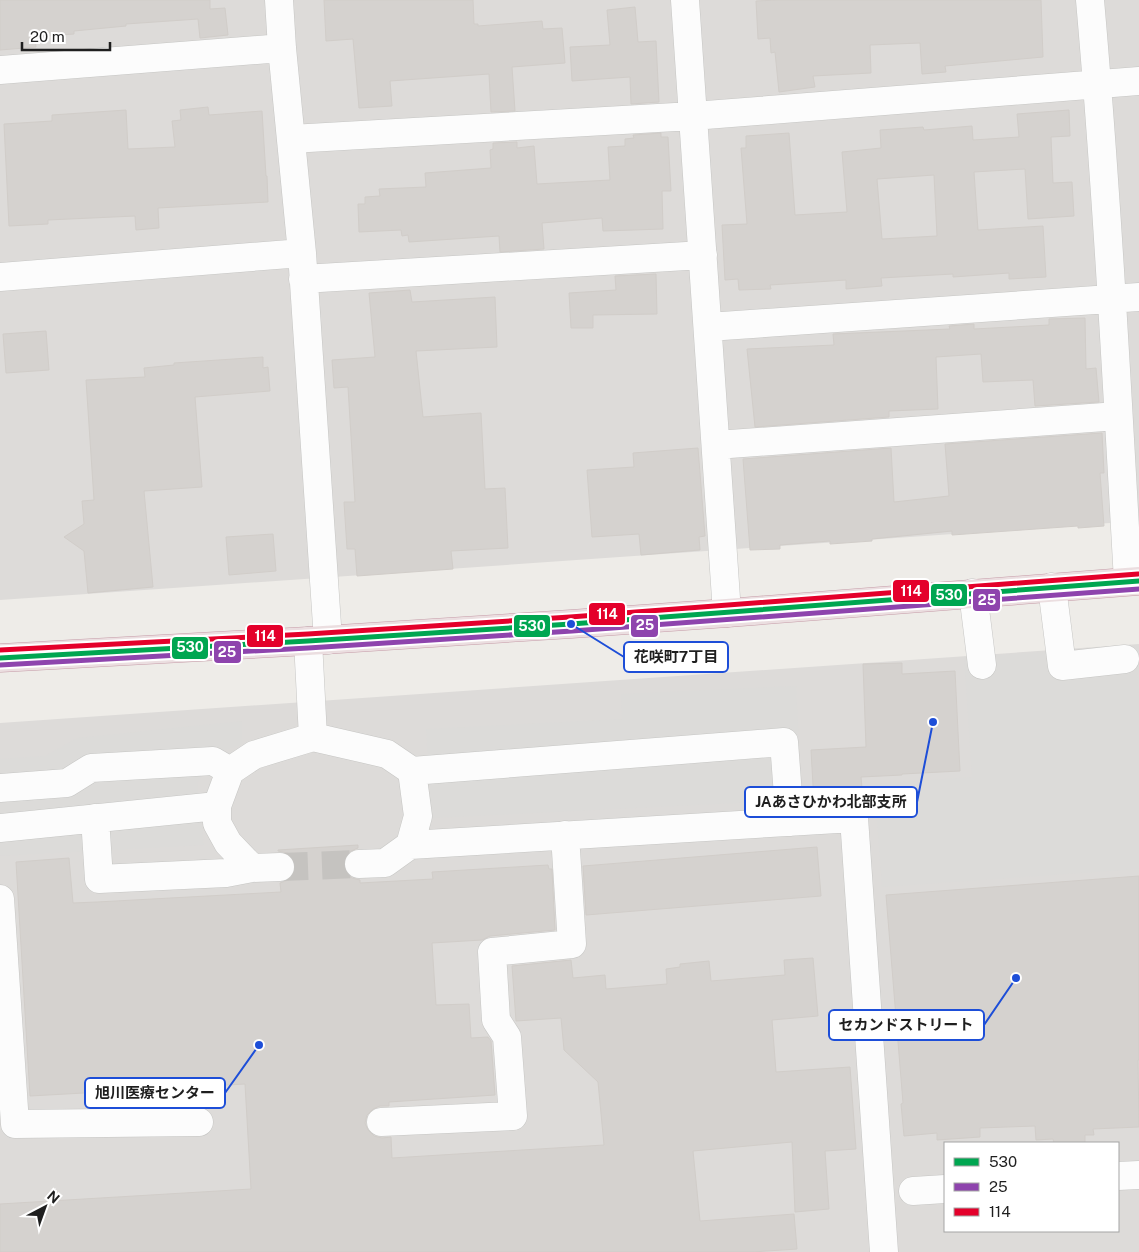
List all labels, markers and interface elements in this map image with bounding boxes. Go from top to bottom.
scale bar [22,20,110,52]
text: 20 m [30,28,65,45]
line badge: 114 [892,579,930,603]
text: 114 [900,583,922,599]
line badge: 530 [930,583,968,607]
text: 530 [935,587,963,603]
line badge: 25 [972,588,1001,612]
text: 25 [978,592,996,608]
line badge: 114 [588,602,626,626]
text: 114 [596,606,618,622]
line badge: 530 [513,614,551,638]
line badge: 25 [630,614,659,638]
text: 25 [636,617,654,633]
text: 530 [518,618,546,634]
line badge: 114 [246,624,284,648]
text: 114 [254,628,276,644]
line badge: 530 [171,636,209,660]
text: 530 [176,639,204,655]
line badge: 25 [213,640,242,664]
callout: 花咲町7丁目 [624,642,728,672]
text: 25 [218,644,236,660]
text: 花咲町7丁目 [634,648,718,665]
callout: JAあさひかわ北部支所 [745,787,917,817]
text: JAあさひかわ北部支所 [755,793,907,810]
callout: セカンドストリート [829,1010,984,1040]
text: セカンドストリート [838,1016,974,1033]
callout: 旭川医療センター [85,1078,225,1108]
text: 旭川医療センター [95,1084,215,1101]
legend [944,1142,1119,1232]
text: 530 [989,1153,1017,1170]
text: 25 [989,1178,1008,1195]
north arrow [20,1182,70,1232]
text: N [44,1188,63,1207]
text: 114 [989,1203,1011,1220]

